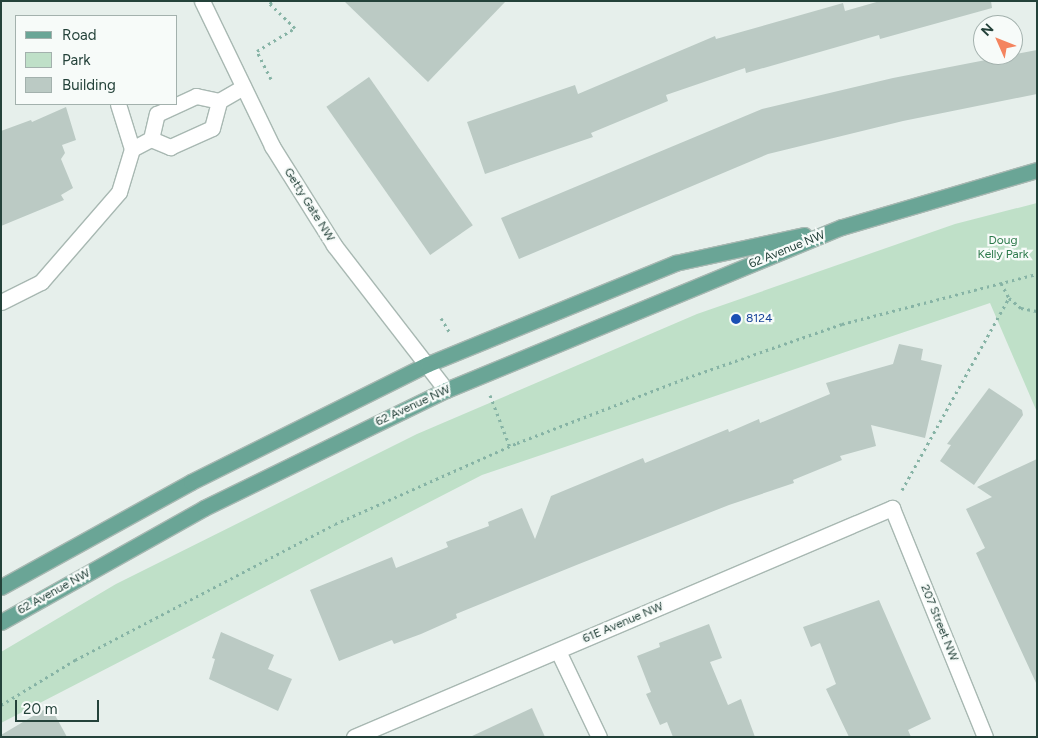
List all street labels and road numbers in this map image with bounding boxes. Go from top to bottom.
street label: Getty Gate NW [281,166,337,244]
street label: 62 Avenue NW [747,228,827,272]
street label: 62 Avenue NW [373,382,453,430]
street label: 62 Avenue NW [15,566,93,618]
street label: 207 Street NW [917,583,961,663]
street label: 61E Avenue NW [581,600,665,646]

